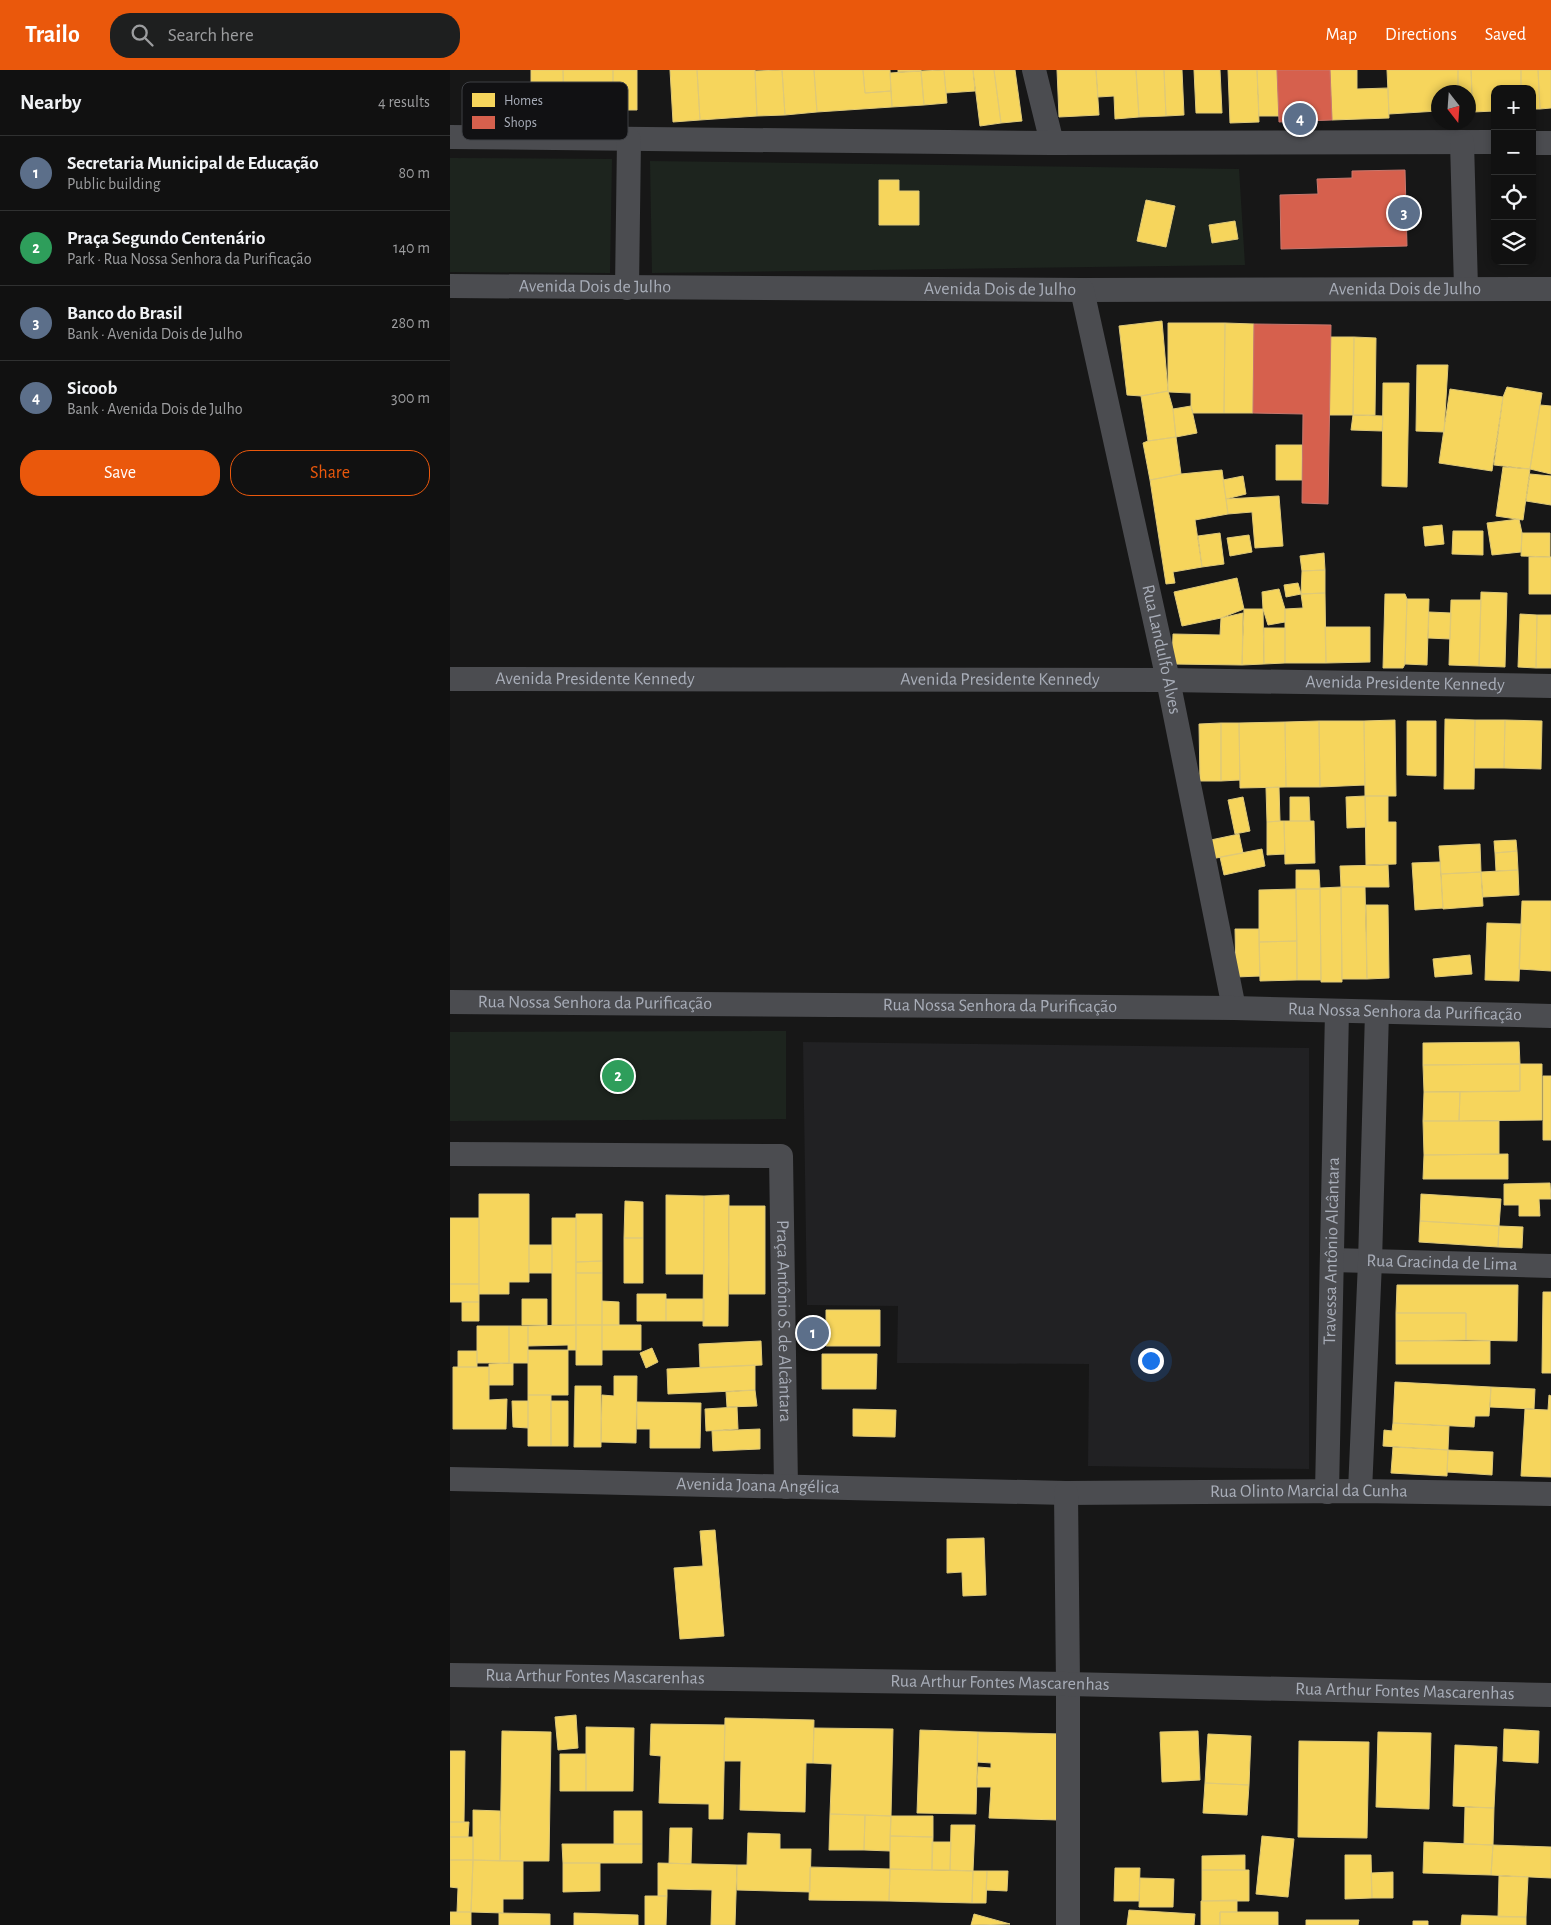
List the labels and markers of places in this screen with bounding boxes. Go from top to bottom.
pin: 4 [1284,100,1316,138]
pin: 3 [1388,194,1420,232]
pin: 2 [602,1057,634,1095]
pin: 1 [797,1314,829,1352]

